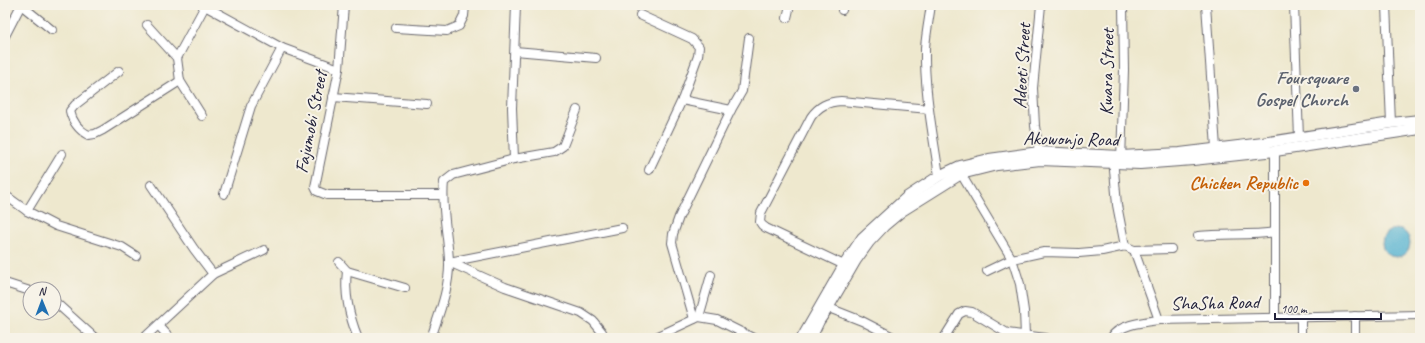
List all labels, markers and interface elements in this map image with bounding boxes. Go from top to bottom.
street label: Adeoti Street [1008,21,1036,109]
street label: Kwara Street [1094,27,1120,116]
street label: Fajumobi Street [289,66,333,175]
place label: Foursquare Gospel Church [1255,66,1350,112]
marker: Foursquare Gospel Church [1351,84,1361,94]
street label: Akowonjo Road [1023,126,1122,152]
place label: Chicken Republic [1190,171,1299,195]
marker: Chicken Republic [1301,178,1311,188]
north arrow [22,281,62,321]
text: N [38,284,48,298]
street label: ShaSha Road [1171,290,1262,316]
scale bar [1275,295,1381,321]
text: 100 m [1281,301,1308,317]

